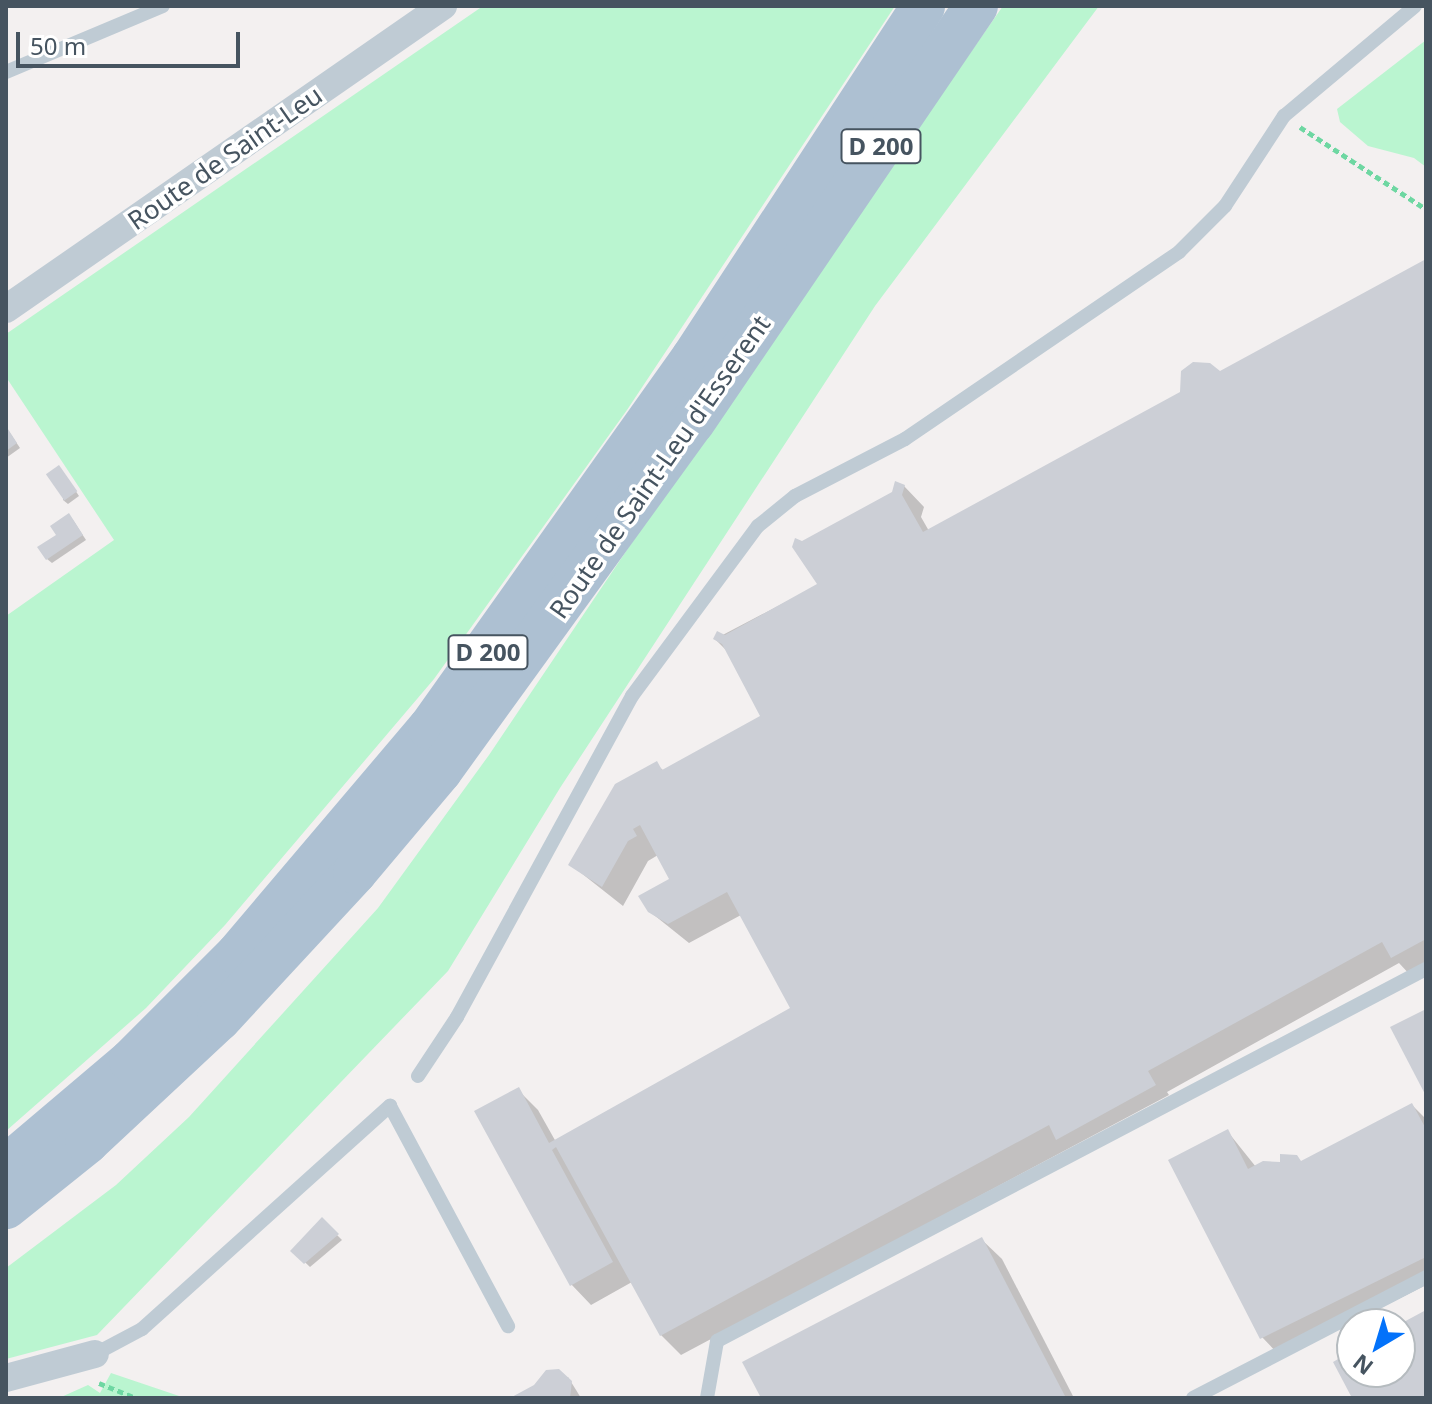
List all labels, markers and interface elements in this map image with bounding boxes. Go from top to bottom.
scale bar [20,16,244,66]
text: 50 m [30,29,86,62]
street label: Route de Saint-Leu [122,79,328,237]
road number: D 200 [839,126,923,166]
street label: Route de Saint-Leu d'Esserent [543,309,777,625]
road number: D 200 [446,632,530,672]
north arrow [1336,1308,1416,1388]
text: N [1346,1348,1379,1383]

